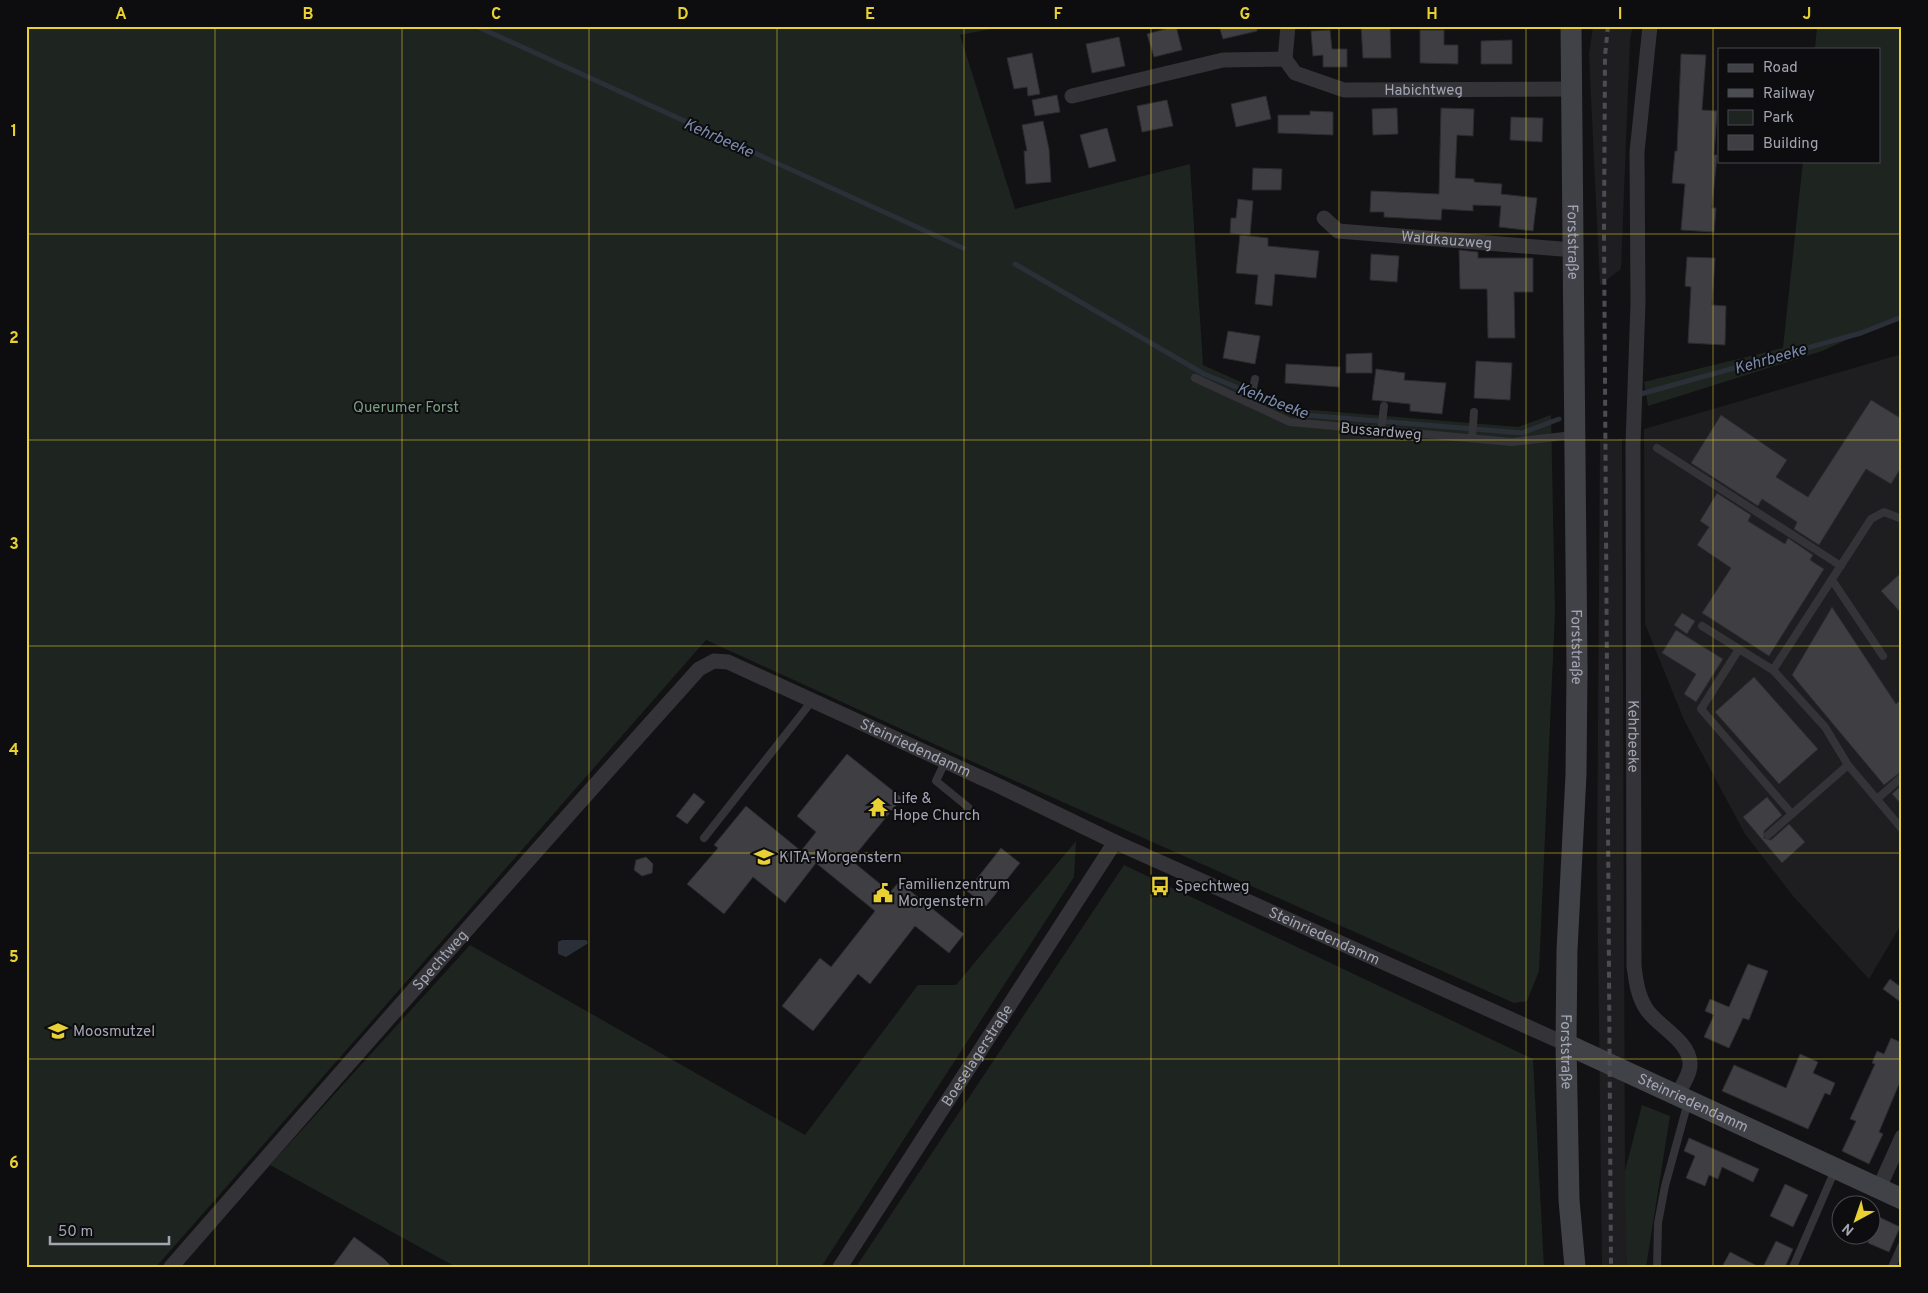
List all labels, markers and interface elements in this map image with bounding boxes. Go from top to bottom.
text: A [115,5,127,25]
text: B [302,5,314,25]
text: C [491,5,501,25]
text: D [677,5,689,25]
text: E [865,5,875,25]
text: F [1053,5,1063,25]
text: G [1240,5,1250,25]
text: H [1426,5,1438,25]
text: I [1618,5,1622,25]
text: J [1803,5,1811,25]
legend [1718,48,1880,162]
text: Road [1763,59,1798,78]
street label: Habichtweg [1384,81,1463,101]
text: Railway [1763,85,1815,104]
text: Park [1763,109,1794,128]
water label: Kehrbeeke [680,115,757,163]
text: 1 [11,122,17,142]
text: Building [1763,135,1818,154]
street label: Forststraße [1562,204,1581,280]
street label: Waldkauzweg [1400,228,1493,254]
text: 2 [9,329,19,349]
water label: Kehrbeeke [1732,340,1810,380]
water label: Kehrbeeke [1234,379,1311,425]
park label: Querumer Forst [353,399,459,418]
street label: Bussardweg [1339,419,1422,446]
text: 3 [9,535,19,555]
street label: Forststraße [1565,609,1585,685]
street label: Kehrbeeke [1622,700,1642,773]
street label: Steinriedendamm [856,715,974,783]
text: 4 [9,741,19,761]
place label: Life & Hope Church [893,790,980,826]
temple icon: Life & Hope Church [867,796,889,818]
school or university icon: KITA-Morgenstern [753,846,775,868]
place label: KITA-Morgenstern [779,849,902,868]
bus stop icon: Spechtweg [1149,875,1171,897]
place label: Familienzentrum Morgenstern [898,876,1010,912]
place label: Spechtweg [1175,878,1250,897]
public building icon: Familienzentrum Morgenstern [872,882,894,904]
street label: Steinriedendamm [1265,904,1383,970]
street label: Spechtweg [409,927,473,995]
text: 5 [9,948,19,968]
street label: Boeselagerstraße [938,1002,1018,1111]
street label: Forststraße [1555,1014,1575,1090]
school or university icon: Moosmutzel [47,1020,69,1042]
place label: Moosmutzel [73,1023,155,1042]
street label: Steinriedendamm [1634,1070,1751,1138]
text: 6 [9,1154,19,1174]
north arrow [1830,1196,1880,1246]
scale bar [50,1213,169,1245]
text: N [1839,1219,1858,1239]
text: 50 m [58,1223,93,1242]

